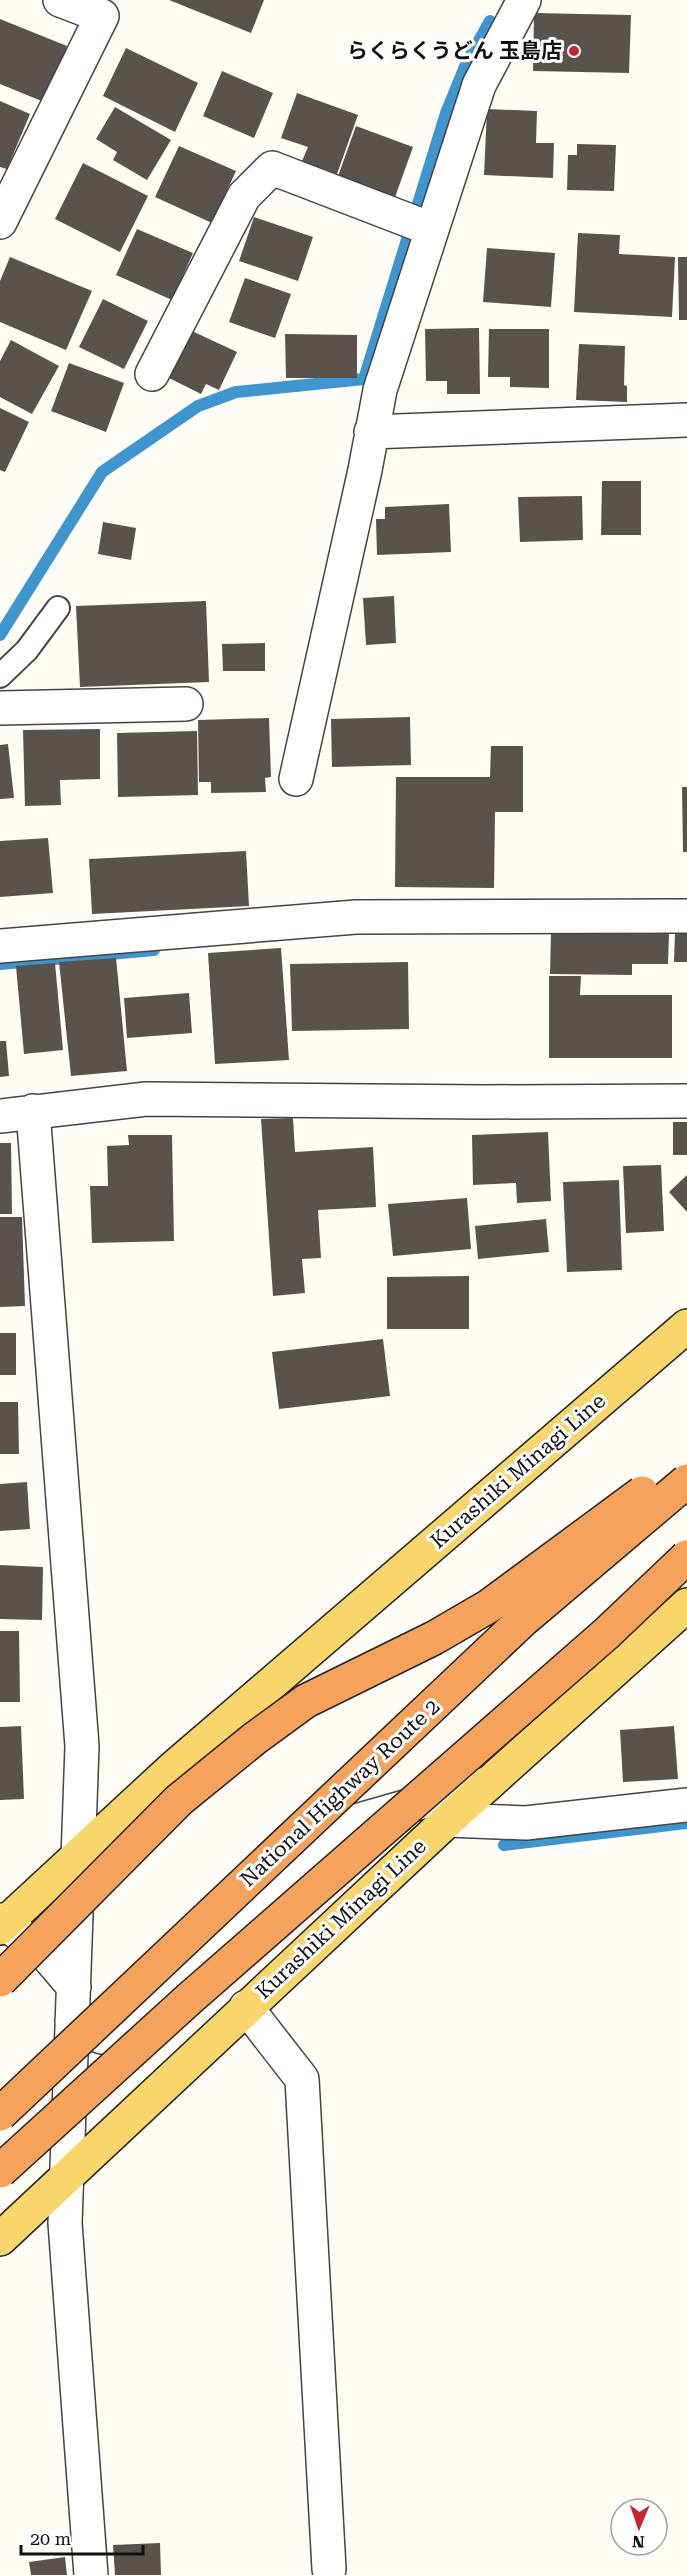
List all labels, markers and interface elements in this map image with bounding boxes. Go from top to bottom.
place label: らくらくうどん 玉島店 [347,39,562,63]
marker: らくらくうどん 玉島店 [567,44,581,58]
street label: Kurashiki Minagi Line [426,1389,610,1553]
street label: National Highway Route 2 [235,1694,445,1892]
street label: Kurashiki Minagi Line [251,1834,431,2004]
north arrow [609,2497,669,2557]
scale bar [21,2518,142,2556]
text: 20 m [30,2528,71,2549]
text: N [632,2532,645,2551]

